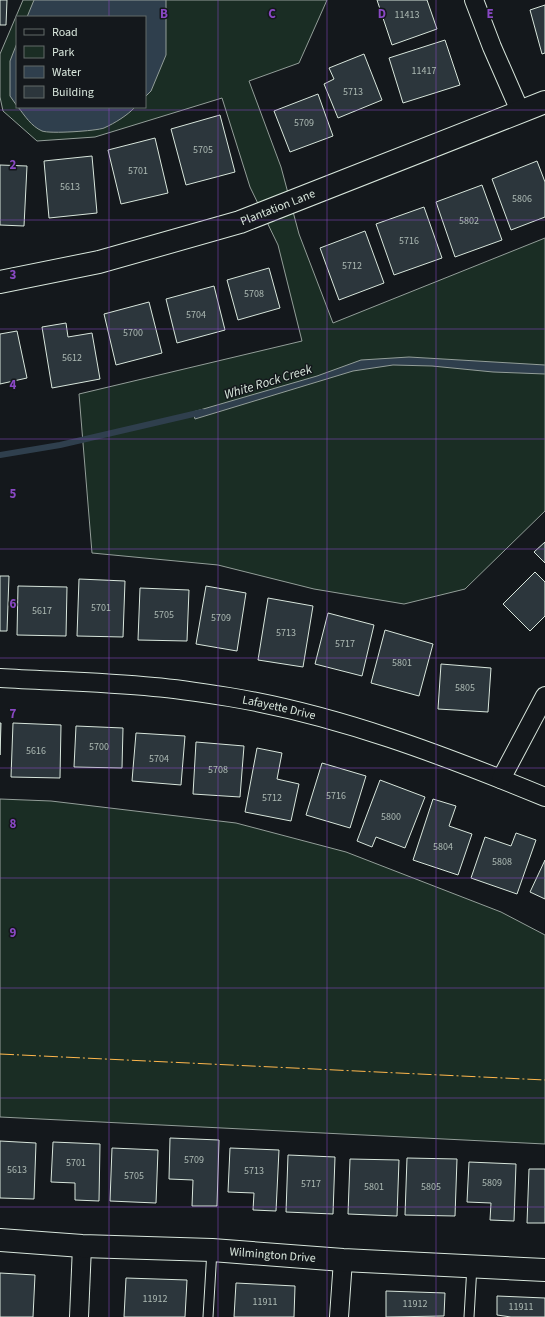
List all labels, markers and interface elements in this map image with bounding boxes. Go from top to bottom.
text: B [160,5,168,23]
text: C [268,5,276,23]
text: D [378,5,386,23]
text: E [486,5,494,23]
house number: 11413 [395,8,419,22]
legend [16,16,146,108]
text: Road [52,24,78,41]
text: Park [52,44,74,61]
text: Water [52,64,82,81]
house number: 11417 [412,64,436,78]
text: Building [52,84,94,101]
house number: 5713 [343,85,363,99]
house number: 5709 [294,116,314,130]
house number: 5705 [193,143,213,157]
text: 2 [10,156,17,174]
house number: 5701 [128,164,148,178]
house number: 5613 [60,180,80,194]
street label: Plantation Lane [238,185,318,230]
house number: 5806 [512,192,532,206]
house number: 5802 [459,214,479,228]
house number: 5716 [399,234,419,248]
house number: 5712 [342,259,362,273]
text: 3 [10,266,17,284]
house number: 5708 [244,287,264,301]
house number: 5704 [186,308,206,322]
house number: 5700 [123,326,143,340]
house number: 5612 [62,351,82,365]
water label: White Rock Creek [222,360,315,404]
text: 4 [10,376,17,394]
text: 5 [10,485,17,503]
text: 6 [10,595,17,613]
house number: 5701 [91,601,111,615]
house number: 5617 [32,604,52,618]
house number: 5705 [154,608,174,622]
house number: 5709 [211,611,231,625]
house number: 5713 [276,626,296,640]
house number: 5717 [335,637,355,651]
house number: 5801 [392,656,412,670]
house number: 5805 [455,681,475,695]
street label: Lafayette Drive [241,691,318,724]
text: 7 [10,705,17,723]
house number: 5700 [89,740,109,754]
house number: 5616 [26,744,46,758]
house number: 5704 [149,752,169,766]
house number: 5708 [208,763,228,777]
house number: 5716 [326,789,346,803]
house number: 5712 [262,791,282,805]
house number: 5800 [381,810,401,824]
text: 8 [10,815,17,833]
house number: 5804 [433,840,453,854]
house number: 5808 [492,855,512,869]
text: 9 [10,924,17,942]
house number: 5709 [184,1153,204,1167]
house number: 5701 [66,1156,86,1170]
house number: 5613 [7,1163,27,1177]
house number: 5713 [244,1164,264,1178]
house number: 5705 [124,1169,144,1183]
house number: 5809 [482,1176,502,1190]
house number: 5717 [301,1177,321,1191]
house number: 5801 [364,1180,384,1194]
house number: 5805 [421,1180,441,1194]
street label: Wilmington Drive [229,1243,316,1266]
house number: 11912 [143,1292,167,1306]
house number: 11911 [253,1295,277,1309]
house number: 11912 [403,1297,427,1311]
house number: 11911 [509,1300,533,1314]

